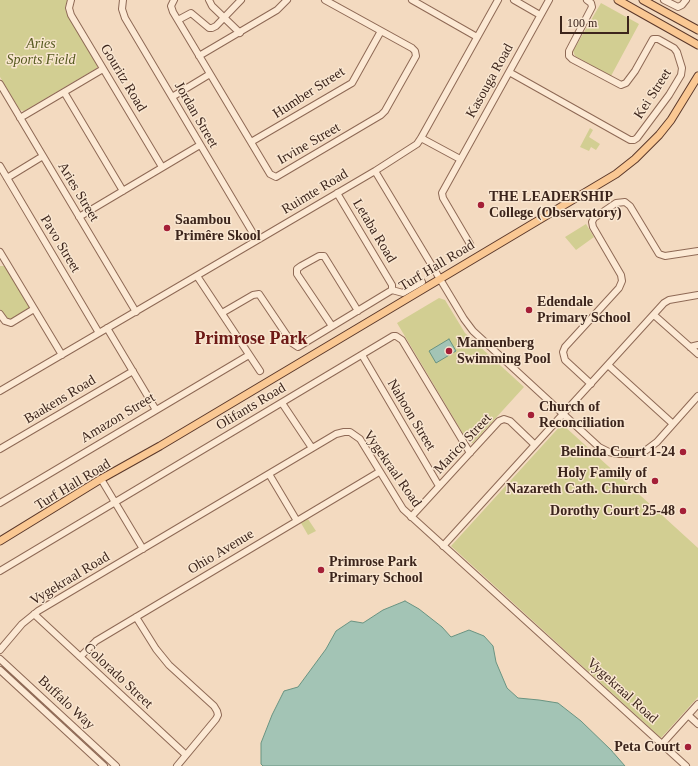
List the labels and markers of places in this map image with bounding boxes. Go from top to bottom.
place label: THE LEADERSHIP College (Observatory) [489,189,622,222]
marker: THE LEADERSHIP College (Observatory) [476,200,486,210]
place label: Saambou Primêre Skool [175,212,261,244]
marker: Saambou Primêre Skool [162,223,172,233]
place label: Edendale Primary School [537,294,631,326]
marker: Edendale Primary School [524,305,534,315]
place label: Mannenberg Swimming Pool [457,335,551,368]
marker: Mannenberg Swimming Pool [444,346,454,356]
place label: Church of Reconciliation [539,399,625,432]
marker: Church of Reconciliation [526,410,536,420]
place label: Belinda Court 1-24 [561,444,675,460]
marker: Belinda Court 1-24 [678,447,688,457]
place label: Holy Family of Nazareth Cath. Church [506,465,647,498]
marker: Holy Family of Nazareth Cath. Church [650,476,660,486]
place label: Dorothy Court 25-48 [550,503,675,519]
marker: Dorothy Court 25-48 [678,506,688,516]
place label: Primrose Park Primary School [329,554,423,586]
marker: Primrose Park Primary School [316,565,326,575]
place label: Peta Court [614,739,680,755]
marker: Peta Court [683,742,693,752]

